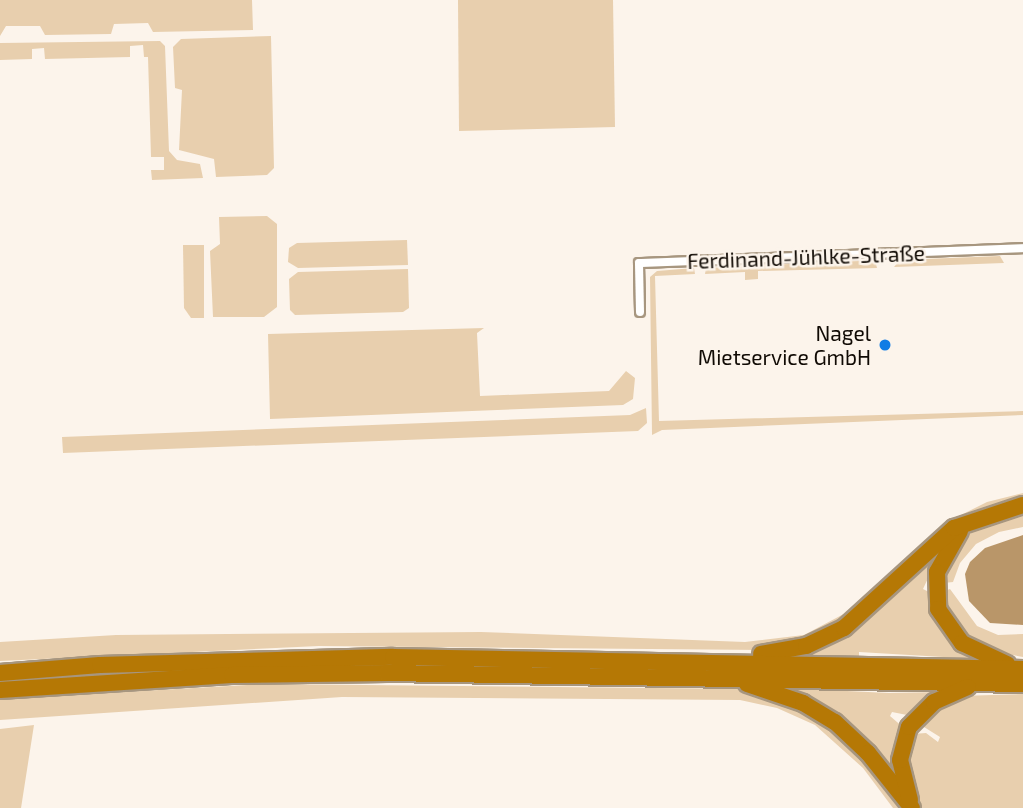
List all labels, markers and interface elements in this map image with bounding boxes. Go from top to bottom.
street label: Ferdinand-Jühlke-Straße [687,240,925,274]
place label: Nagel Mietservice GmbH [698,320,871,370]
marker: Nagel Mietservice GmbH [877,337,893,353]

